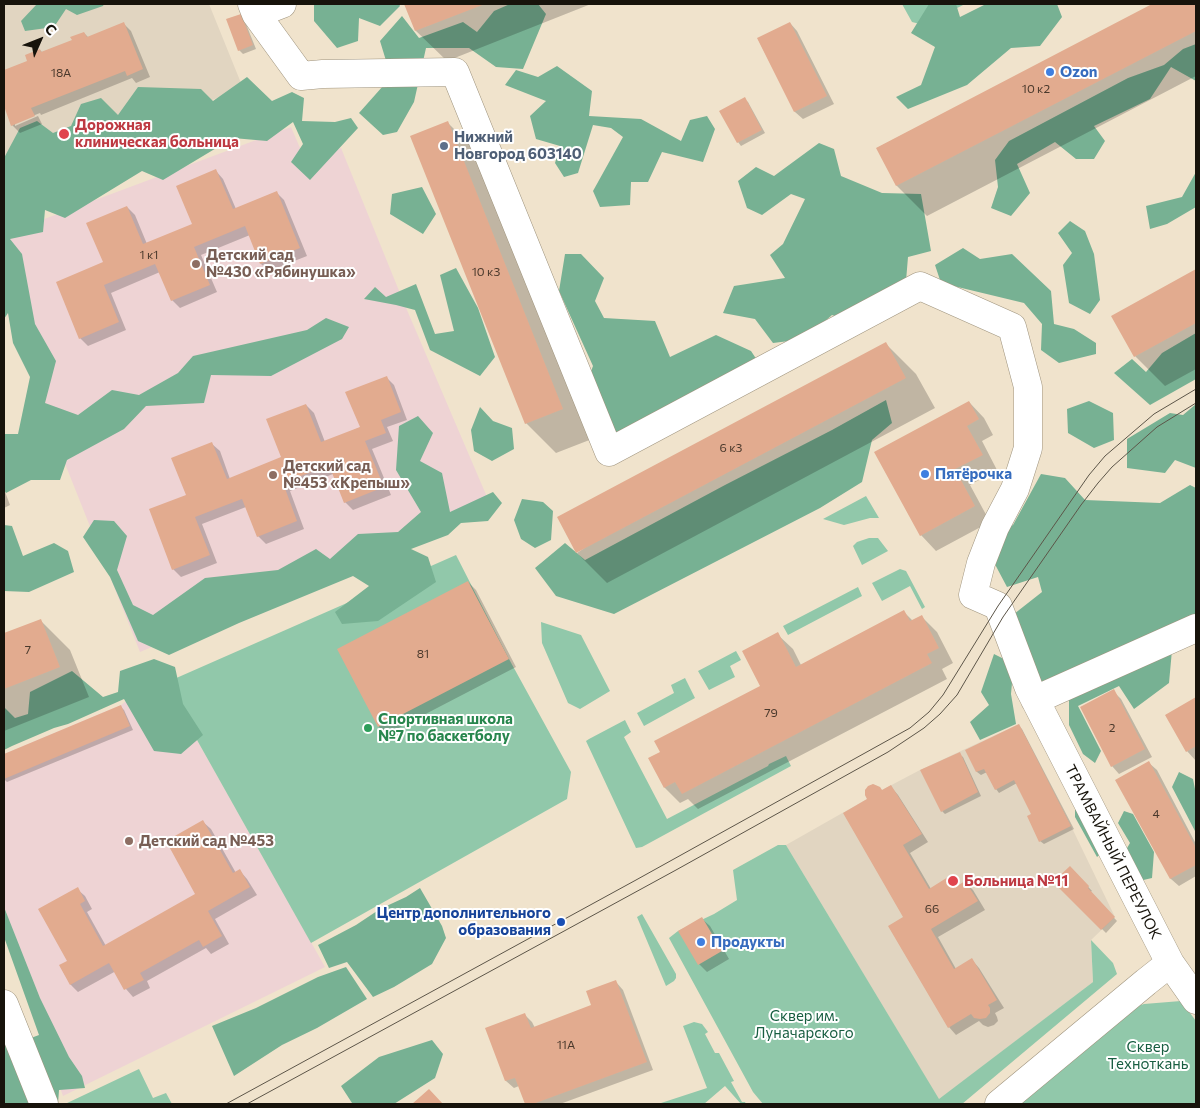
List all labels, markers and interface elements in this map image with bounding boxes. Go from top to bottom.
north arrow [15,15,65,65]
text: С [42,20,61,39]
place label: Ozon [1060,63,1098,81]
house number: 18А [51,66,71,80]
marker: Ozon [1044,66,1056,78]
house number: 10 к2 [1022,82,1050,96]
place label: Дорожная клиническая больница [75,116,239,151]
marker: Дорожная клиническая больница [57,127,71,141]
place label: Нижний Новгород 603140 [454,128,582,163]
marker: Нижний Новгород 603140 [438,140,450,152]
place label: Детский сад №430 «Рябинушка» [206,246,356,281]
house number: 1 к1 [140,248,158,262]
marker: Детский сад №430 «Рябинушка» [190,258,202,270]
house number: 10 к3 [472,265,500,279]
house number: 6 к3 [720,441,742,455]
place label: Детский сад №453 «Крепыш» [283,457,410,492]
place label: Пятёрочка [935,465,1012,483]
marker: Пятёрочка [919,468,931,480]
marker: Детский сад №453 «Крепыш» [267,469,279,481]
house number: 7 [25,643,31,657]
house number: 81 [417,647,429,661]
house number: 79 [764,706,778,720]
place label: Спортивная школа №7 по баскетболу [378,710,513,745]
house number: 2 [1109,721,1115,735]
marker: Спортивная школа №7 по баскетболу [362,722,374,734]
street label: ТРАМВАЙНЫЙ ПЕРЕУЛОК [1061,762,1165,942]
house number: 4 [1152,807,1160,821]
place label: Детский сад №453 [139,832,274,850]
marker: Детский сад №453 [123,835,135,847]
place label: Больница №11 [964,872,1068,890]
marker: Больница №11 [946,874,960,888]
house number: 66 [925,902,939,916]
place label: Центр дополнительного образования [376,904,551,939]
marker: Центр дополнительного образования [555,916,567,928]
place label: Продукты [711,933,785,951]
marker: Продукты [695,936,707,948]
park label: Сквер им. Луначарского [754,1007,854,1042]
house number: 11А [557,1038,575,1052]
park label: Сквер Техноткань [1108,1038,1188,1073]

